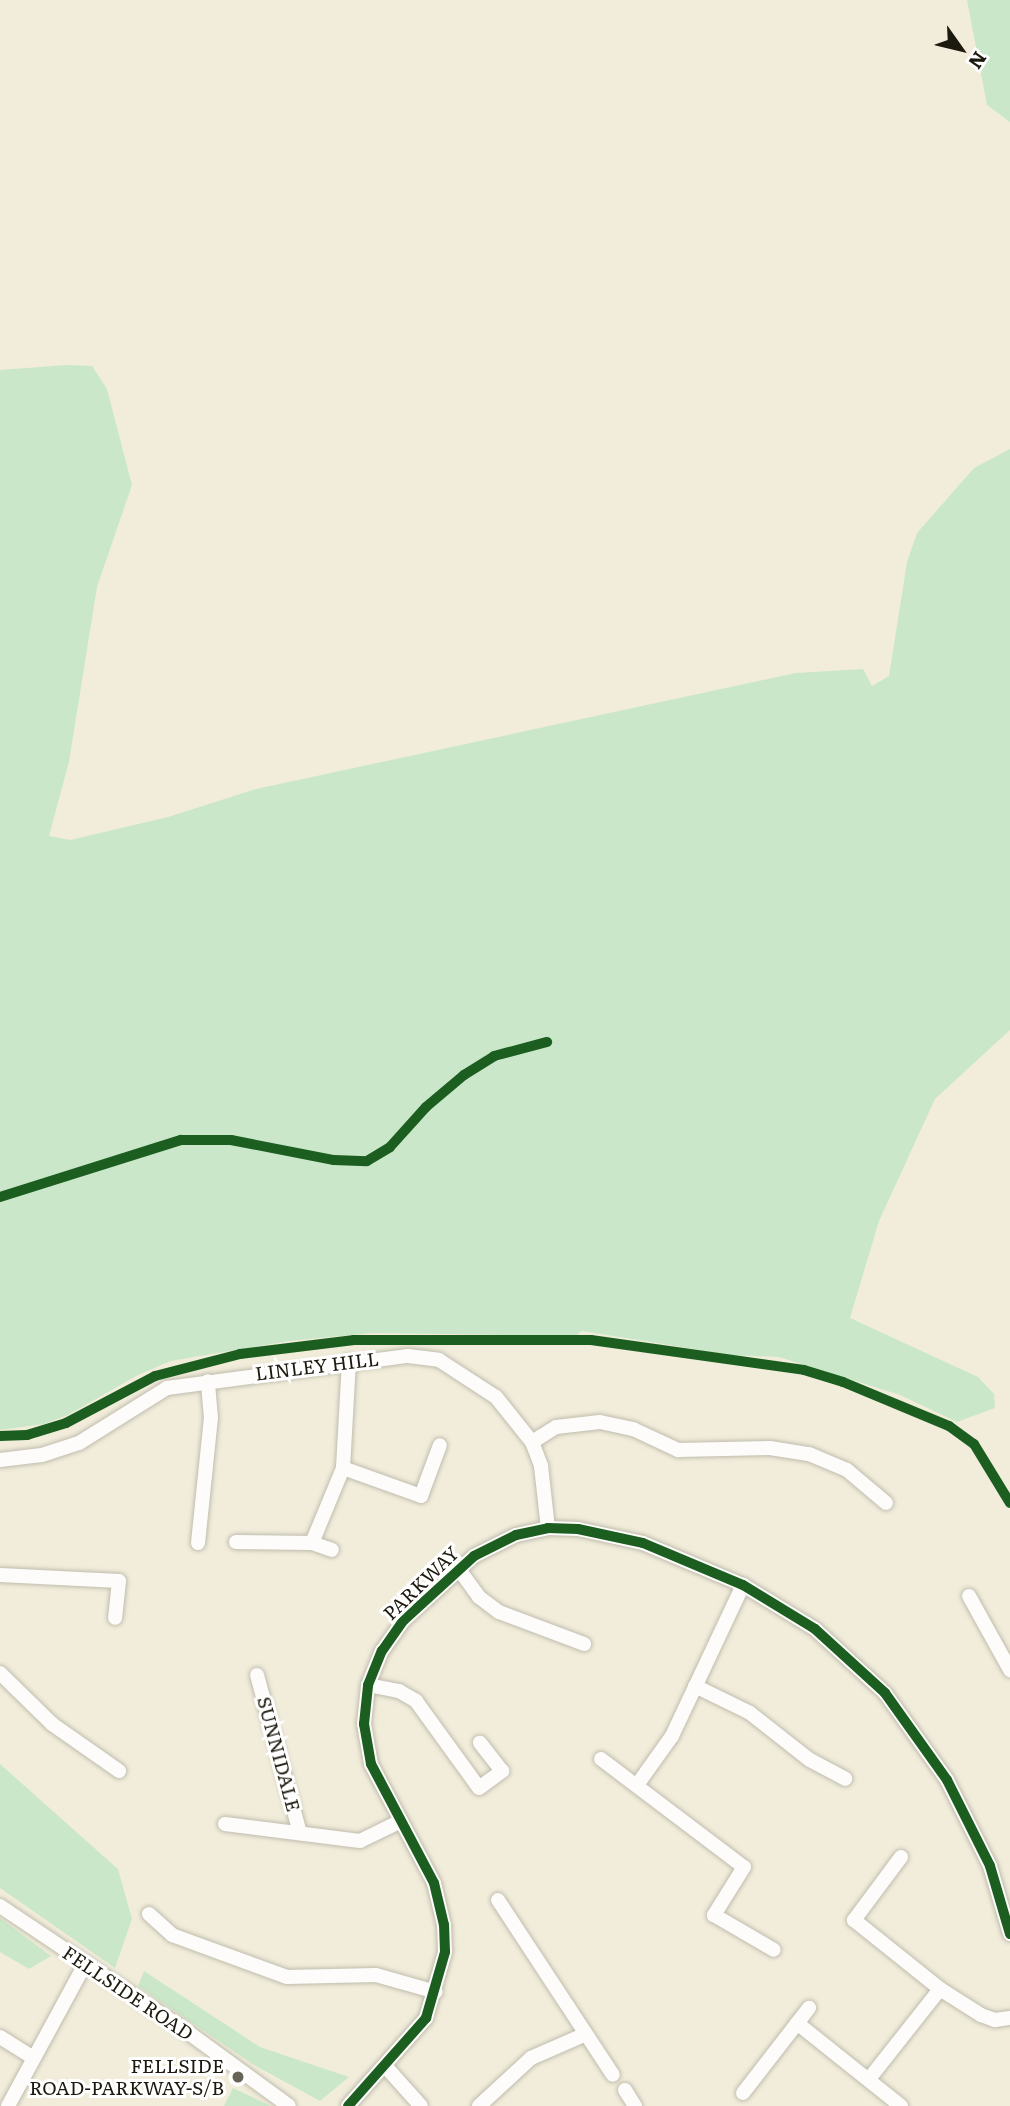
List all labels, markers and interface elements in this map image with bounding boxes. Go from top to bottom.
north arrow [926,14,996,84]
text: N [962,46,994,75]
street label: LINLEY HILL [254,1347,380,1385]
street label: PARKWAY [378,1541,464,1625]
street label: SUNNIDALE [253,1694,305,1814]
street label: FELLSIDE ROAD [58,1941,198,2045]
place label: FELLSIDE ROAD-PARKWAY-S/B [29,2055,224,2099]
marker: FELLSIDE ROAD-PARKWAY-S/B [230,2069,246,2085]

